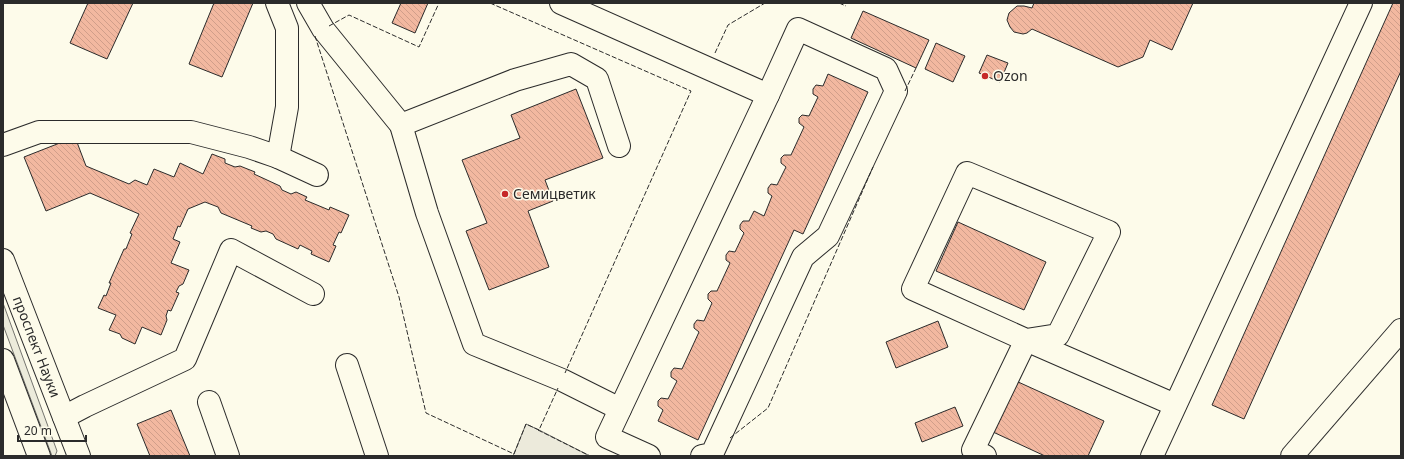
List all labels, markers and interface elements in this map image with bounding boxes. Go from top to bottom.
place label: Ozon [993,66,1028,85]
marker: Ozon [980,71,990,81]
place label: Семицветик [513,184,596,203]
marker: Семицветик [500,189,510,199]
street label: проспект Науки [9,293,65,400]
scale bar [18,417,86,443]
text: 20 m [24,422,52,439]

